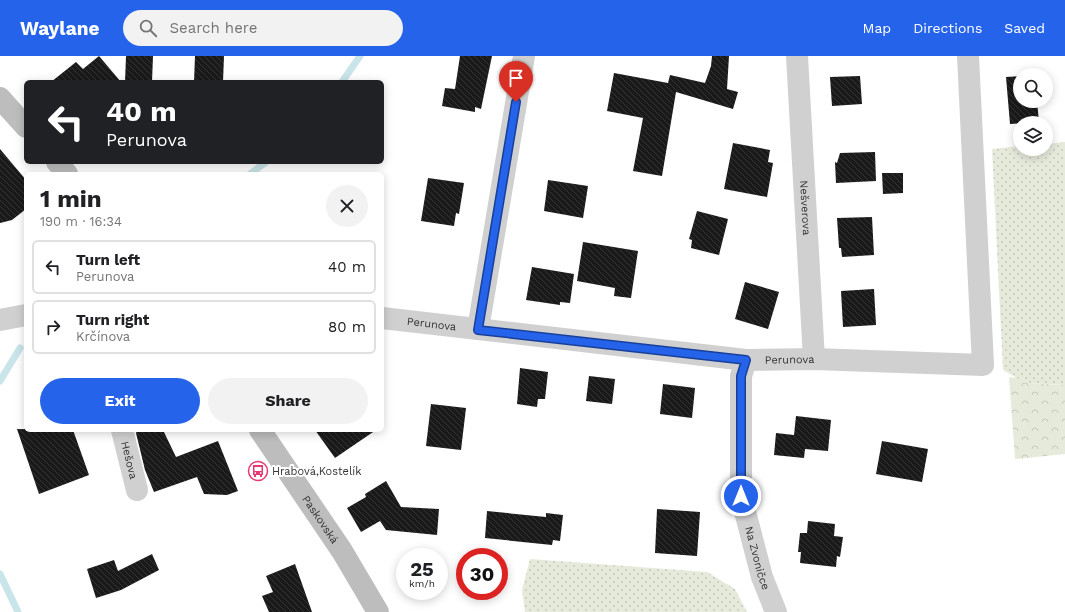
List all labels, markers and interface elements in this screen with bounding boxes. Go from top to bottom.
search box [123,10,403,46]
text: Waylane [20,17,99,40]
icon: search [137,17,159,39]
text: Search here [169,19,257,37]
text: Map [863,20,891,36]
text: Directions [913,20,982,36]
text: Saved [1004,20,1045,36]
pin [499,61,533,102]
icon: arrive [505,67,527,89]
map controls [1013,68,1053,156]
button: search [1013,68,1053,108]
text: 40 m [106,95,176,128]
icon: left [40,96,92,148]
button: layers [1013,116,1053,156]
text: Perunova [106,129,187,150]
street label: Nešverova [797,180,814,236]
text: 1 min [40,185,102,213]
button: close [326,185,368,227]
text: 190 m · 16:34 [40,214,122,229]
text: Turn left [76,251,140,269]
icon: left [42,256,64,278]
text: 40 m [328,258,366,276]
text: Perunova [76,269,134,284]
text: Turn right [76,311,149,329]
street label: Perunova [406,314,457,333]
icon: right [42,316,64,338]
text: 80 m [328,318,366,336]
text: Krčínova [76,329,130,344]
street label: Perunova [765,352,814,366]
button: Exit [40,378,200,424]
button: Share [208,378,368,424]
street label: Hešova [119,440,141,480]
bus stop icon: Hrabová,Kostelík [247,460,269,482]
place label: Hrabová,Kostelík [272,465,361,478]
position arrow [720,475,762,517]
street label: Paskovská [300,493,341,546]
street label: Na Zvoničce [743,525,773,592]
speed limit sign: 30 [456,548,508,600]
text: 25 [410,557,434,581]
text: km/h [409,578,435,589]

